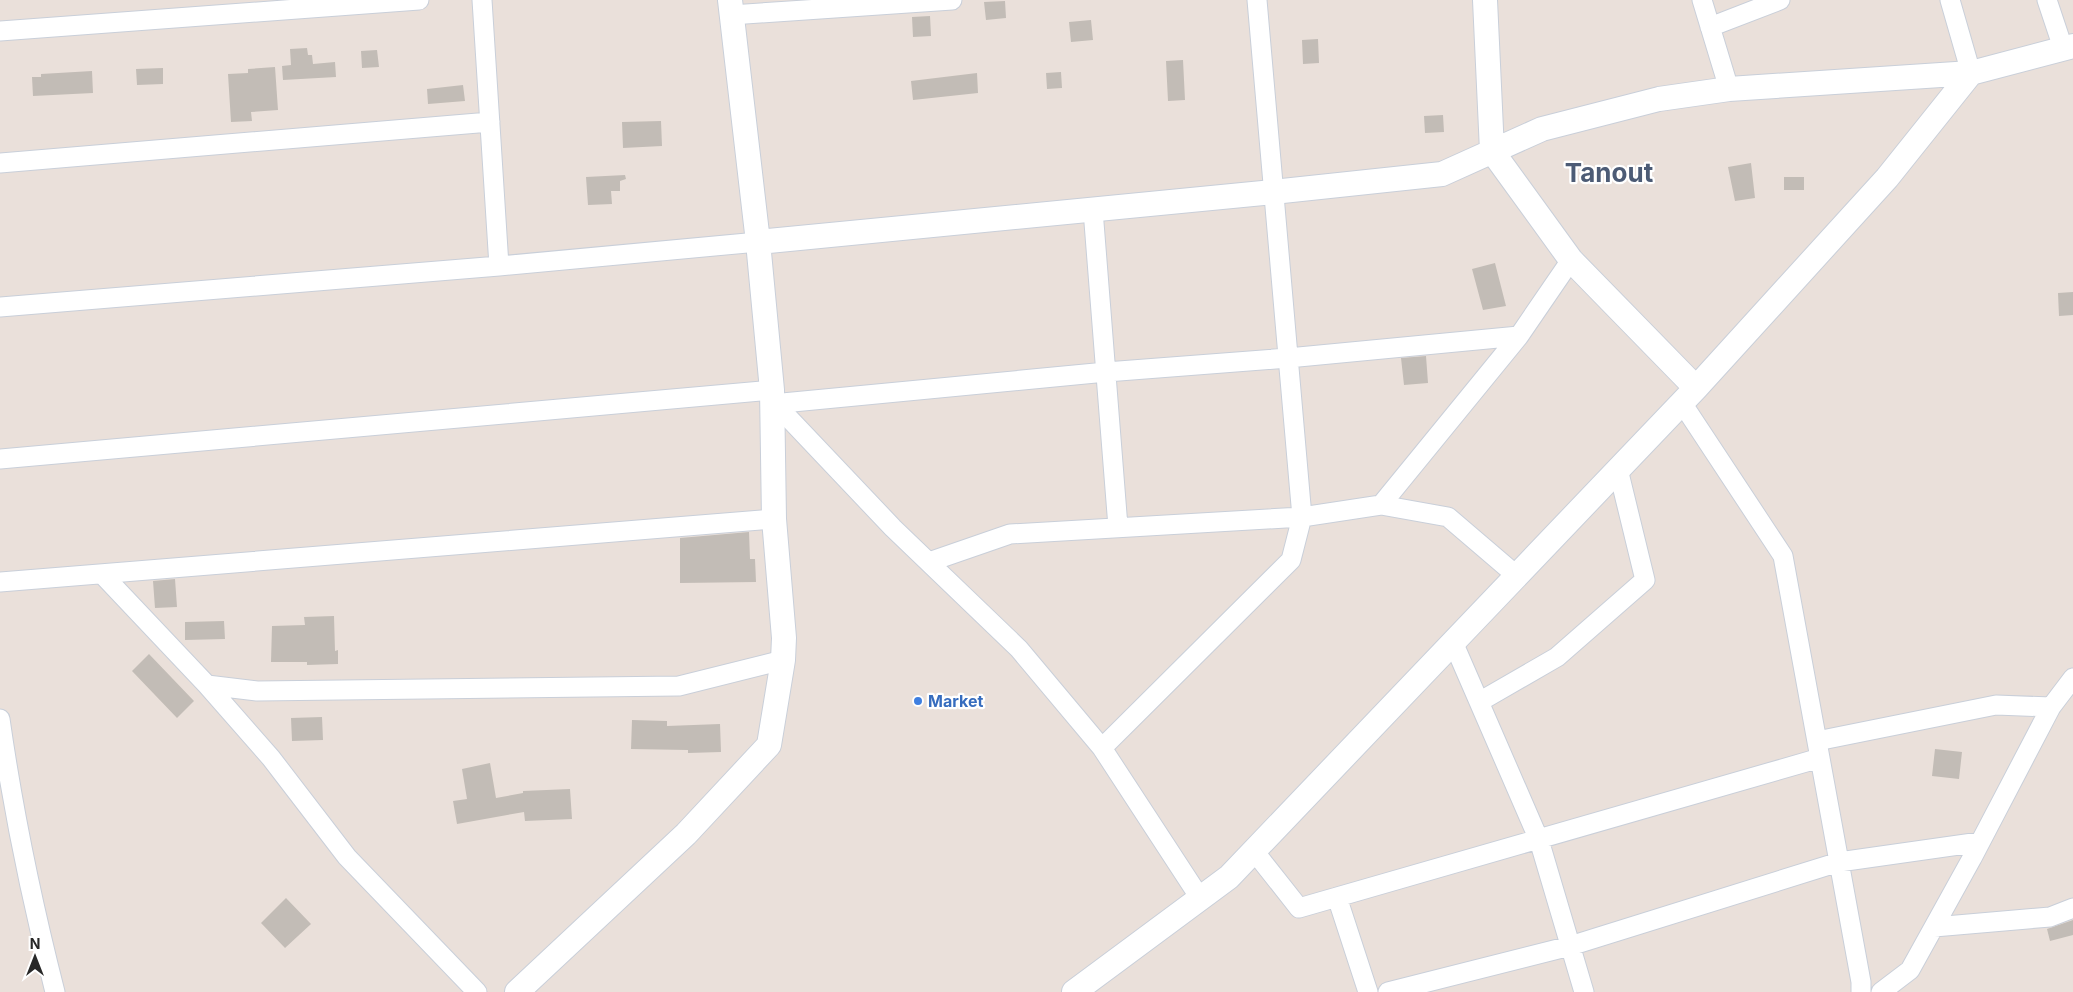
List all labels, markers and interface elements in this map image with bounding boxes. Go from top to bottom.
district label: Tanout [1565,157,1654,188]
place label: Market [928,691,983,711]
marker: Market [912,695,924,707]
north arrow [10,932,60,982]
text: N [30,935,40,952]

